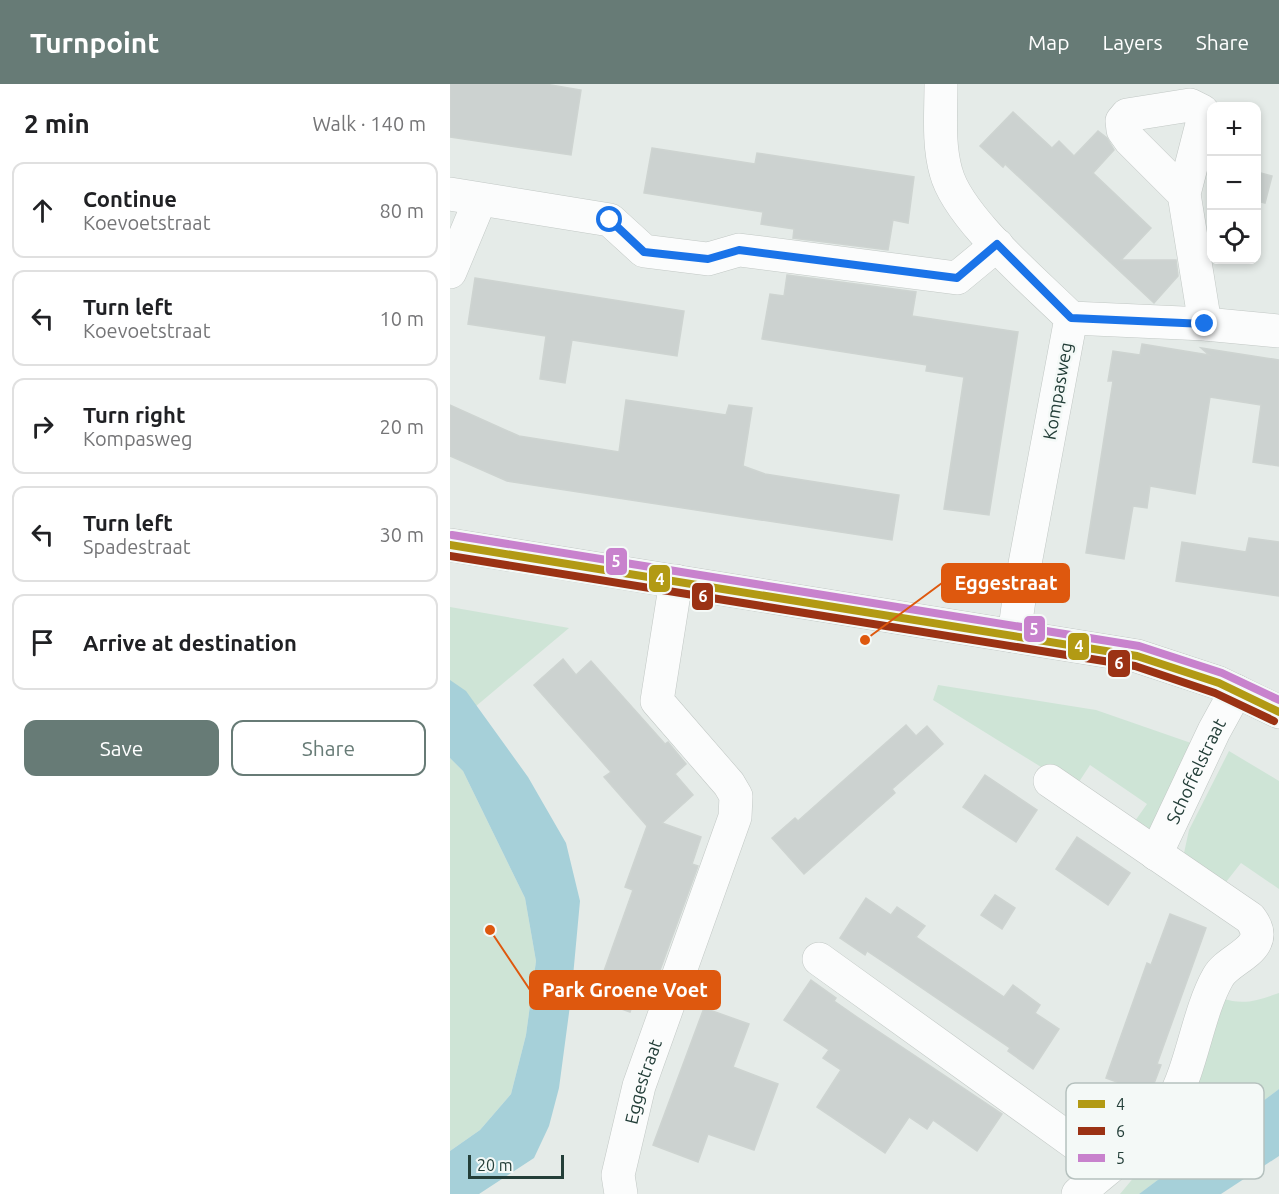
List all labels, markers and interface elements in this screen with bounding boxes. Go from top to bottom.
text: Turnpoint [30,27,159,58]
text: Map [1028,30,1069,54]
text: Layers [1102,30,1163,54]
text: Share [1196,30,1249,54]
map controls [1207,102,1261,264]
button: + [1207,102,1261,156]
text: 2 min [24,109,90,138]
text: Walk · 140 m [313,112,426,135]
button: − [1207,156,1261,210]
text: Continue [83,186,177,211]
icon: ahead [26,194,59,227]
text: 80 m [380,199,424,222]
route start [596,206,622,232]
button: locate [1207,210,1261,264]
text: Koevoetstraat [83,211,211,234]
text: Turn left [83,294,173,319]
icon: left [26,302,59,335]
text: 10 m [380,307,424,330]
route end [1191,310,1217,336]
text: Koevoetstraat [83,319,211,342]
street label: Kompasweg [1039,341,1075,441]
text: Turn right [83,402,185,427]
icon: right [26,410,59,443]
text: 20 m [380,415,424,438]
text: Kompasweg [83,427,193,450]
text: Turn left [83,510,173,535]
icon: left [26,518,59,551]
text: 30 m [380,523,424,546]
text: Spadestraat [83,535,191,558]
line badge: 5 [605,547,628,576]
text: 5 [611,552,621,570]
line badge: 4 [648,564,671,593]
callout: Eggestraat [942,564,1069,602]
text: 4 [655,570,665,588]
text: Eggestraat [954,571,1058,594]
line badge: 6 [691,582,714,611]
text: 6 [698,587,708,605]
line badge: 5 [1023,615,1046,643]
text: 5 [1029,620,1039,638]
icon: arrive [26,626,59,659]
text: Arrive at destination [83,630,297,655]
line badge: 4 [1067,632,1090,661]
text: 4 [1074,637,1084,655]
line badge: 6 [1107,649,1131,678]
text: 6 [1114,654,1124,672]
street label: Schoffelstraat [1162,715,1229,827]
button: Save [24,720,219,776]
button: Share [231,720,426,776]
callout: Park Groene Voet [530,971,720,1009]
text: Park Groene Voet [542,978,708,1001]
street label: Eggestraat [620,1036,665,1126]
legend [1066,1083,1264,1179]
text: 4 [1116,1095,1125,1113]
text: 6 [1116,1122,1125,1140]
text: 5 [1116,1149,1125,1167]
scale bar [468,1152,564,1180]
text: 20 m [477,1156,513,1174]

